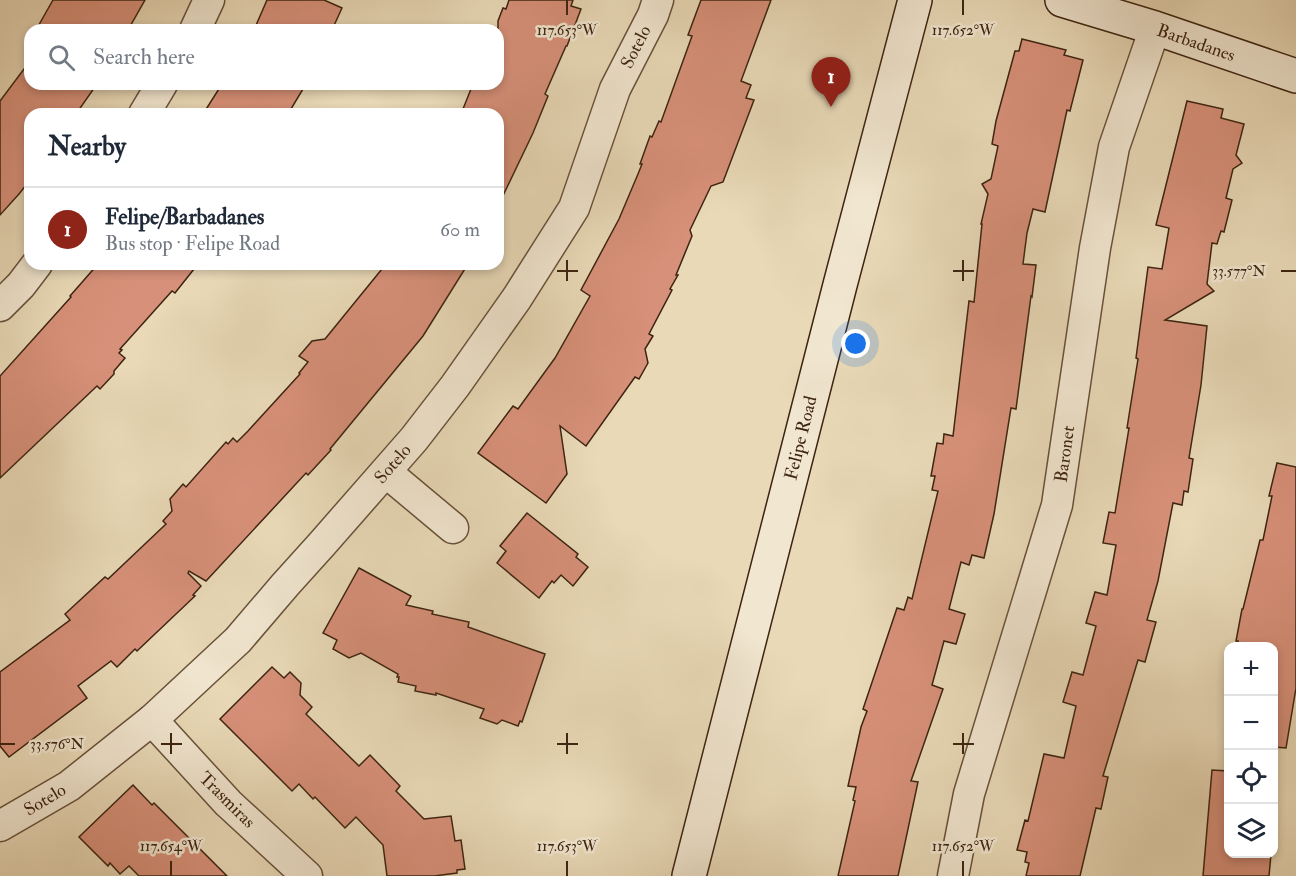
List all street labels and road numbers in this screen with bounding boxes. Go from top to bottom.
street label: Barbadanes [1154,19,1238,67]
street label: Sotelo [615,21,657,72]
street label: Felipe Road [779,393,823,482]
street label: Baronet [1050,424,1080,484]
street label: Sotelo [369,439,417,489]
street label: Trasmiras [194,767,260,833]
street label: Sotelo [20,778,71,822]

